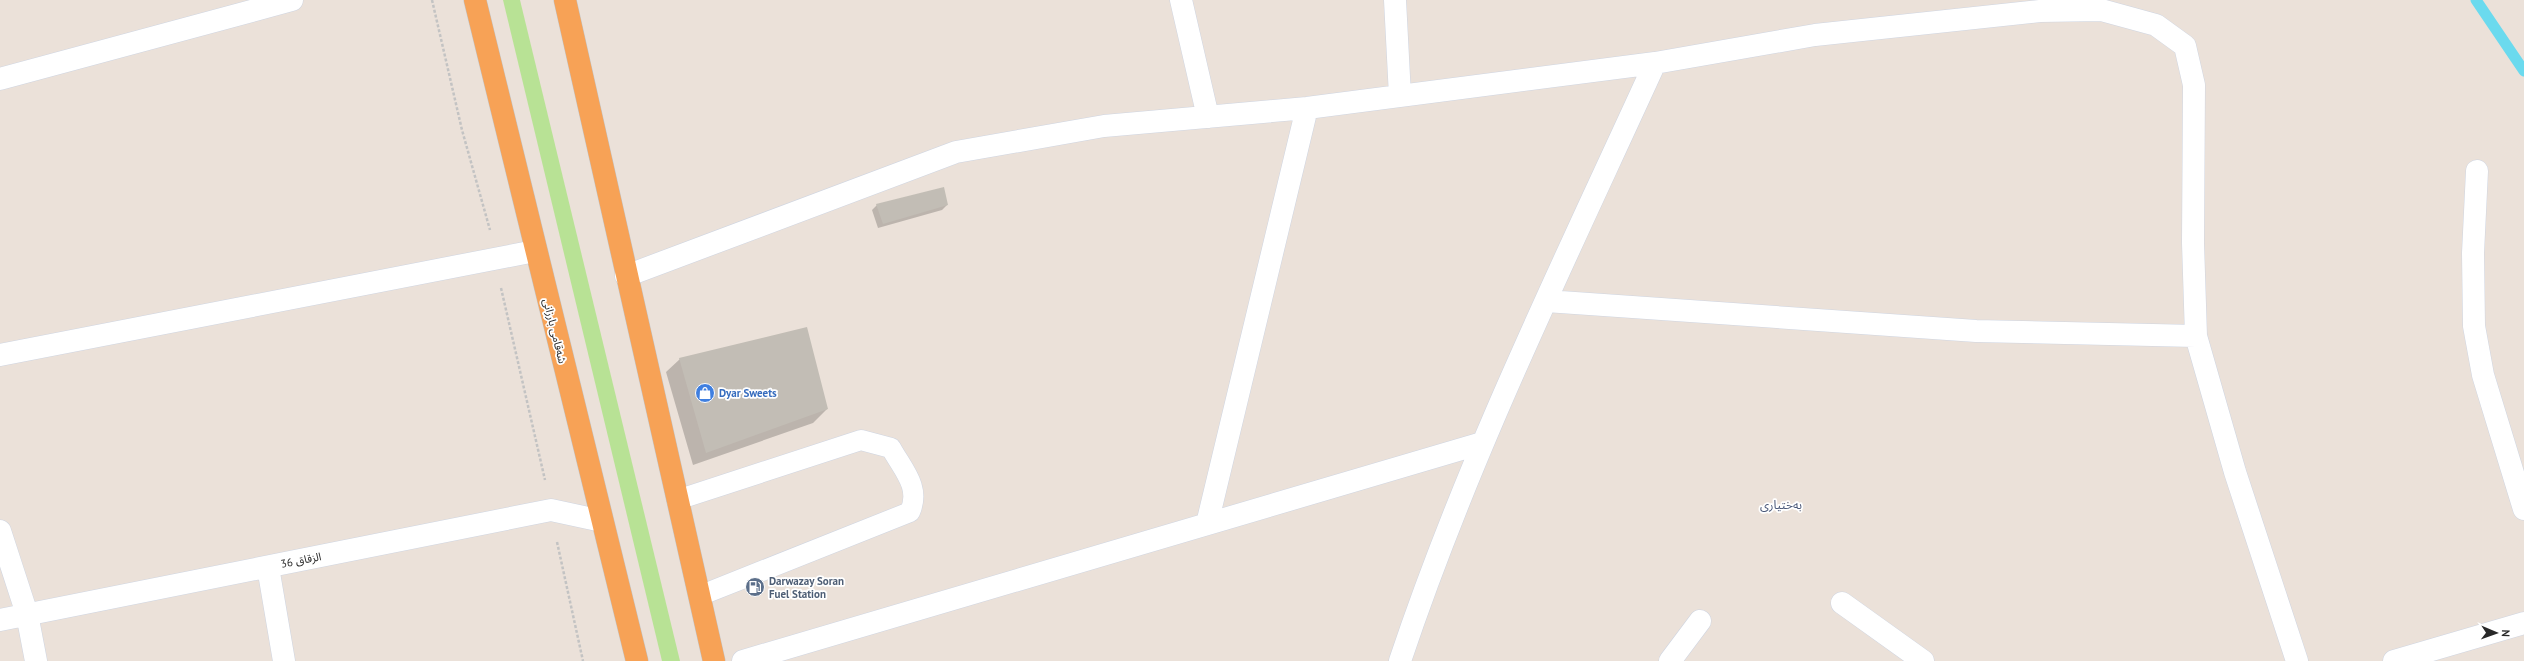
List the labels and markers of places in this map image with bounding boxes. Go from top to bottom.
shop icon: Dyar Sweets [694,382,716,404]
place label: Dyar Sweets [719,386,777,400]
place label: Darwazay Soran Fuel Station [769,574,844,601]
fuel station icon: Darwazay Soran Fuel Station [744,576,766,598]

